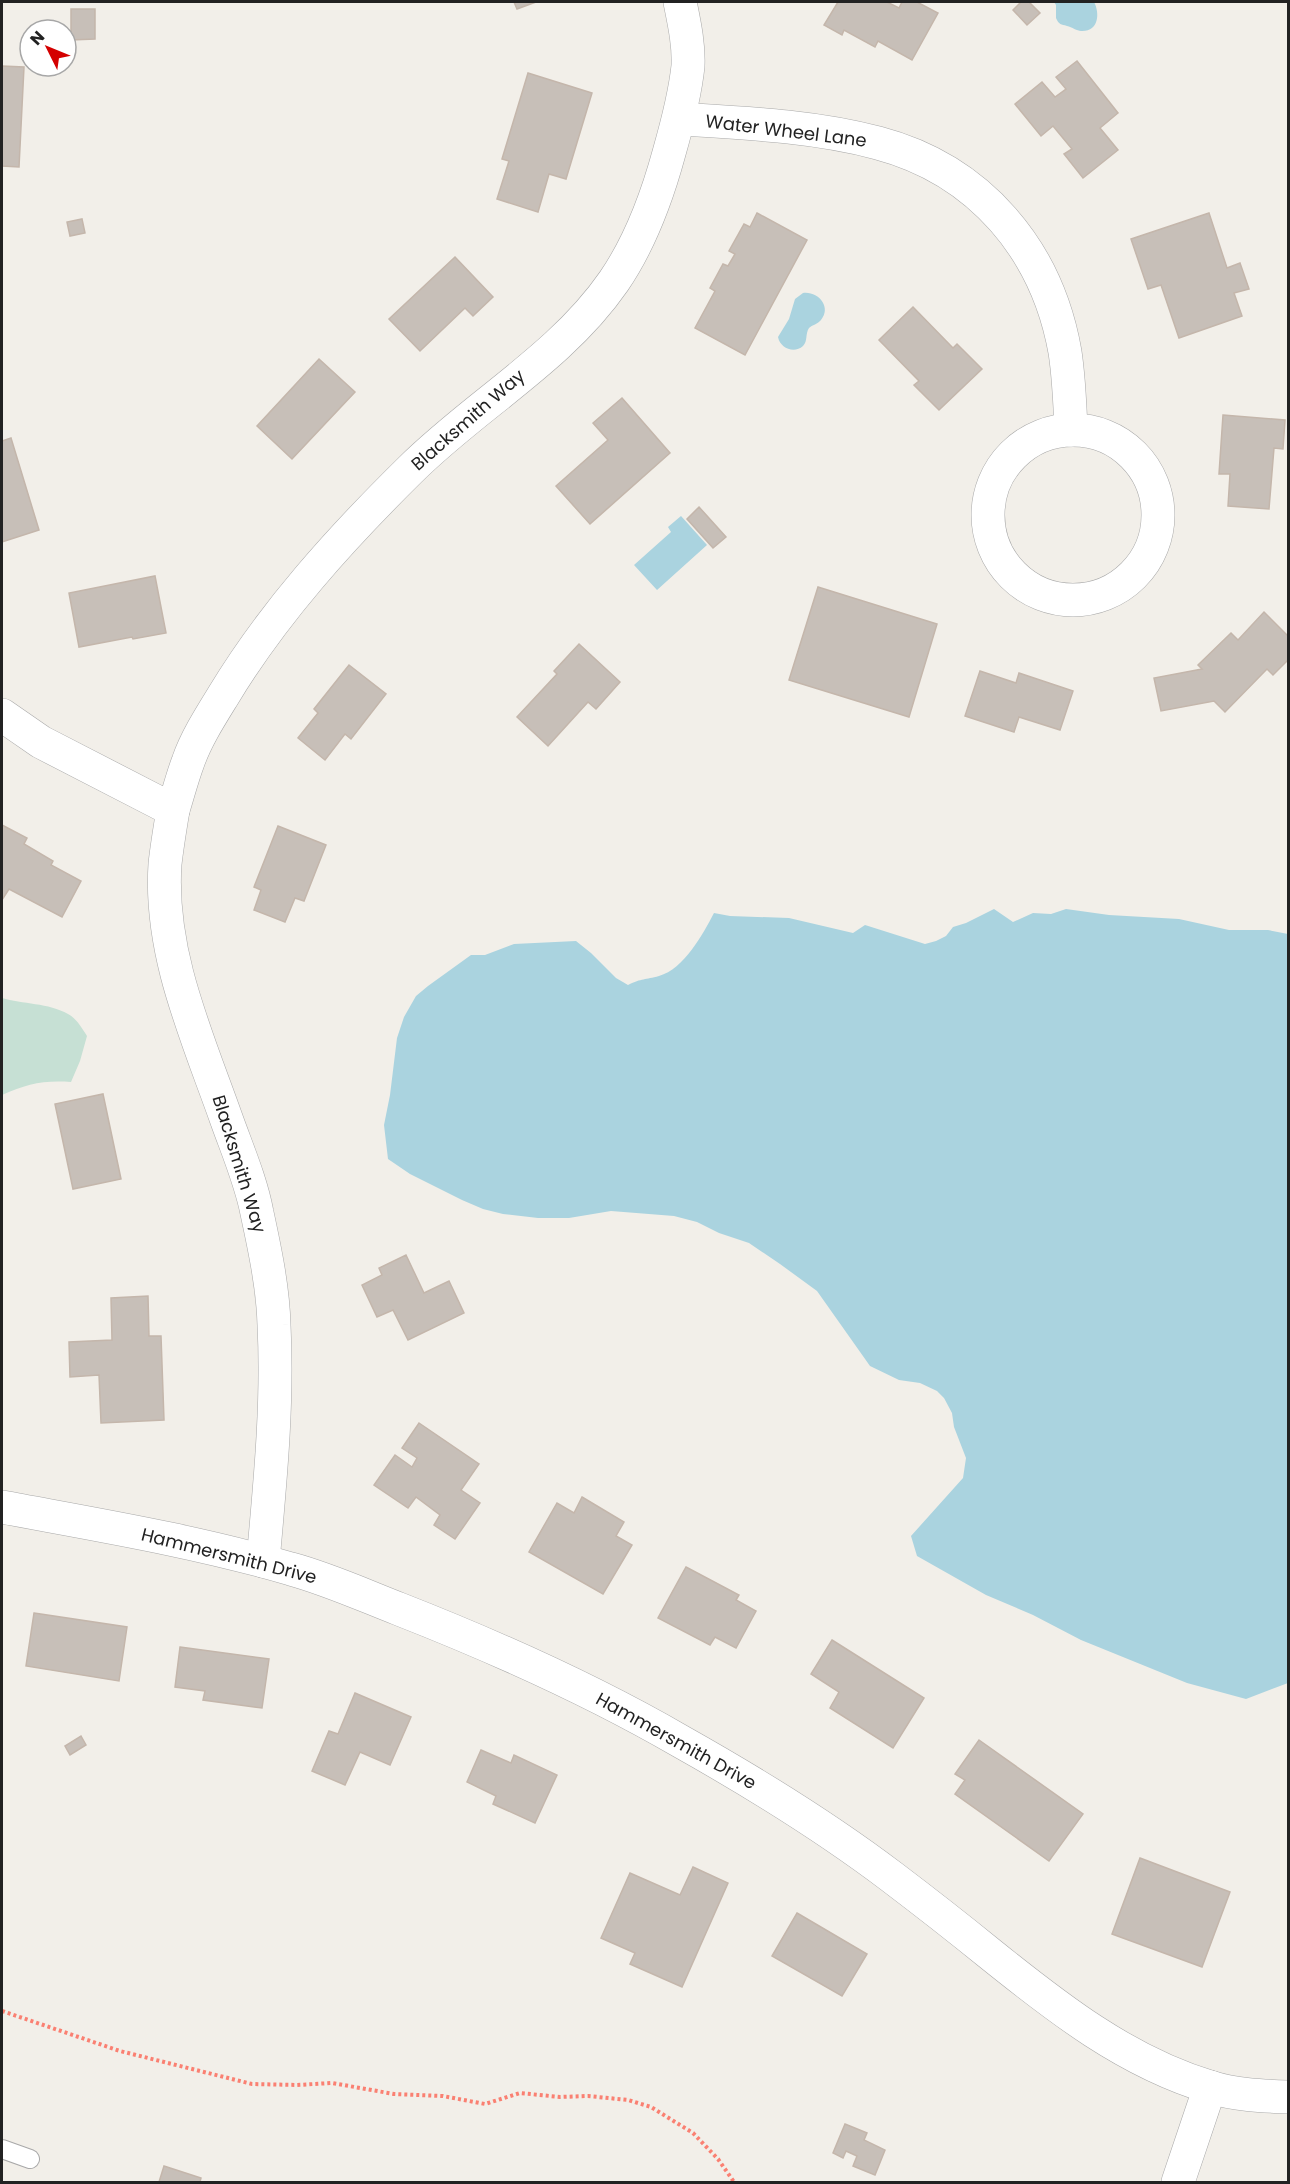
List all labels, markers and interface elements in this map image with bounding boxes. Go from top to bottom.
north arrow [18,18,78,78]
text: N [25,26,50,50]
street label: Water Wheel Lane [704,108,868,153]
street label: Blacksmith Way [406,363,530,476]
street label: Blacksmith Way [207,1092,272,1236]
street label: Hammersmith Drive [139,1522,319,1589]
street label: Hammersmith Drive [591,1686,761,1795]

